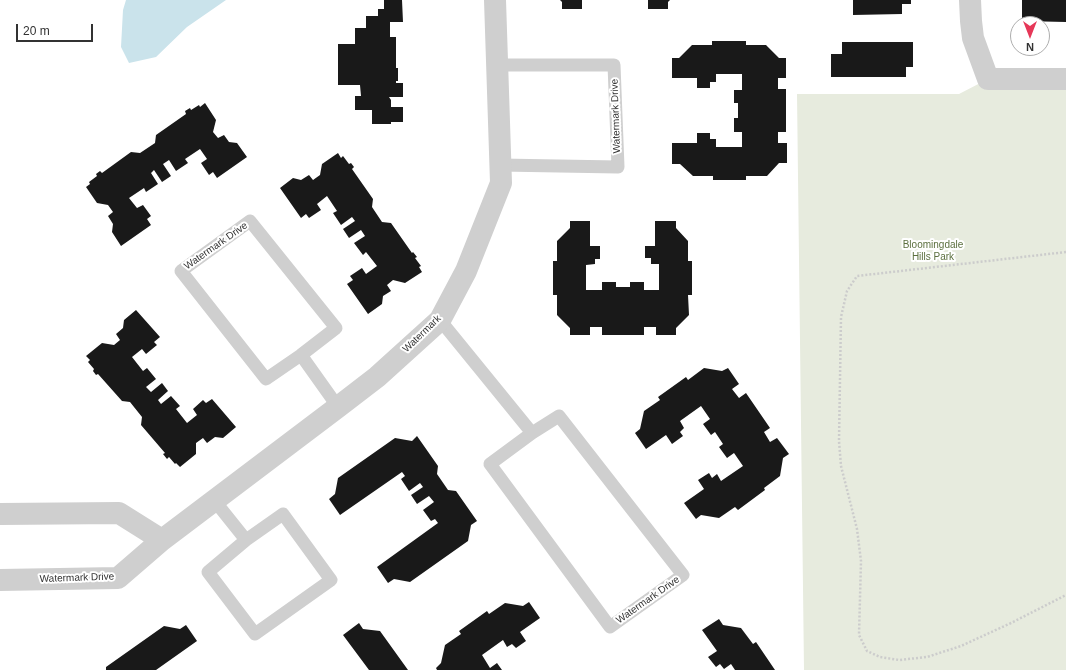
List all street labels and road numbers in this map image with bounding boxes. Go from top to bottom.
street label: Watermark Drive [609,78,623,154]
street label: Watermark Drive [182,220,250,272]
street label: Watermark [400,313,444,355]
street label: Watermark Drive [39,571,115,585]
street label: Watermark Drive [614,574,682,626]

